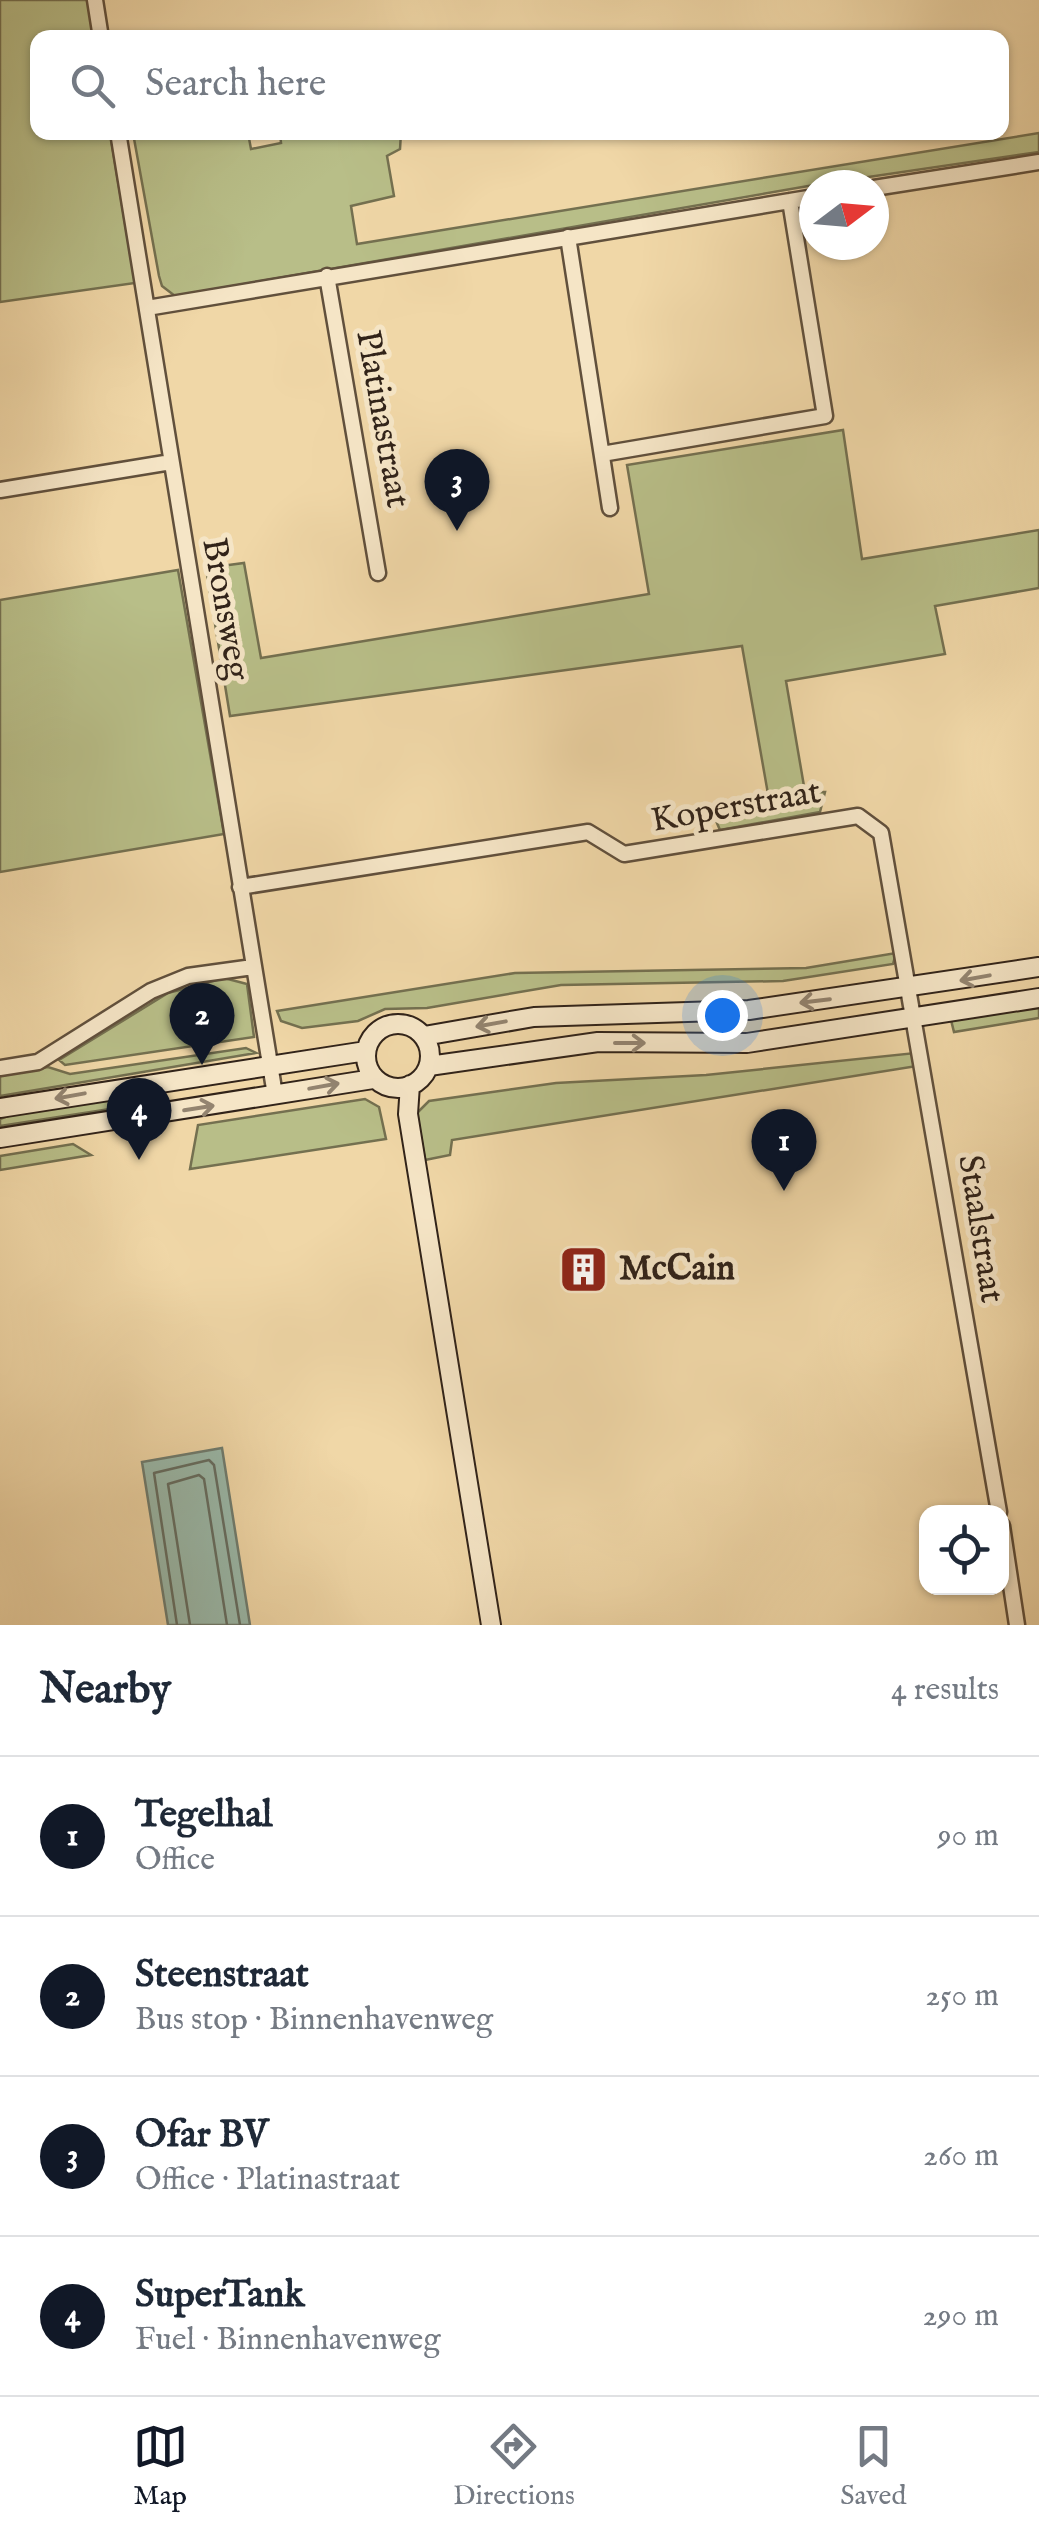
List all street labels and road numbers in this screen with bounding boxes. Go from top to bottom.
street label: Platinastraat [344,327,420,511]
street label: Bronsweg [190,534,260,685]
street label: Koperstraat [648,770,824,844]
street label: Staalstraat [946,1152,1014,1306]

